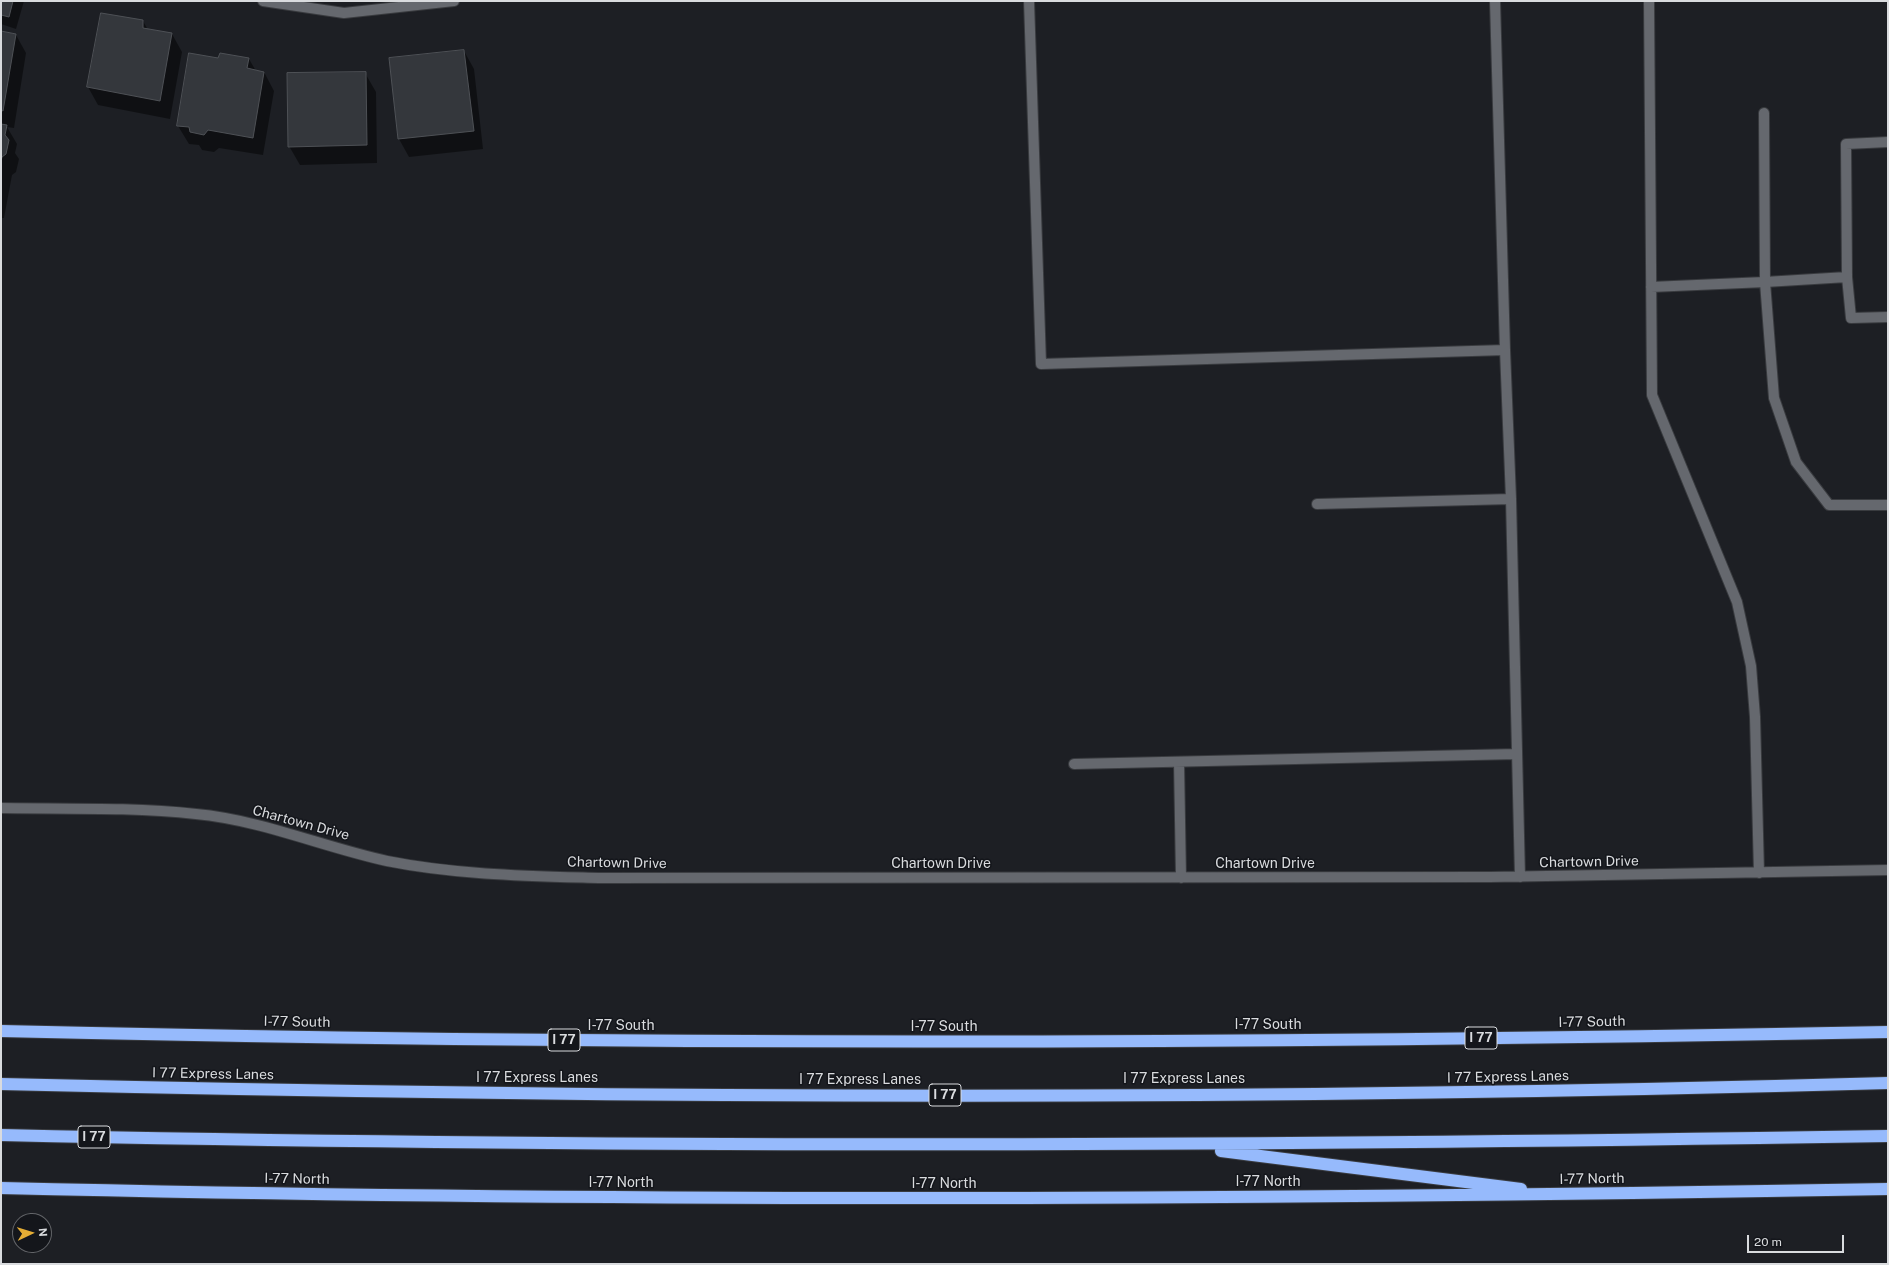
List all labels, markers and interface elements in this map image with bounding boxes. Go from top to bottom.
street label: Chartown Drive [251,802,351,844]
street label: Chartown Drive [1539,853,1639,871]
street label: Chartown Drive [567,854,667,872]
street label: Chartown Drive [891,856,991,872]
street label: Chartown Drive [1215,856,1315,872]
street label: I-77 South [263,1013,331,1031]
street label: I-77 South [1558,1013,1626,1031]
street label: I-77 South [1235,1017,1301,1033]
street label: I-77 South [588,1018,654,1034]
street label: I-77 South [911,1019,977,1035]
road number: I 77 [1465,1027,1497,1049]
road number: I 77 [548,1029,580,1051]
street label: I 77 Express Lanes [152,1065,274,1083]
street label: I 77 Express Lanes [1447,1068,1569,1086]
street label: I 77 Express Lanes [476,1070,598,1086]
street label: I 77 Express Lanes [1123,1071,1245,1087]
street label: I 77 Express Lanes [799,1072,921,1088]
road number: I 77 [929,1084,961,1106]
road number: I 77 [78,1126,110,1148]
street label: I-77 North [264,1170,330,1188]
street label: I-77 North [1559,1170,1625,1188]
street label: I-77 North [1235,1174,1301,1190]
street label: I-77 North [588,1175,654,1191]
street label: I-77 North [911,1176,977,1192]
north arrow [12,1213,52,1253]
scale bar [1749,1227,1846,1253]
text: N [37,1228,49,1237]
text: 20 m [1754,1235,1782,1249]

